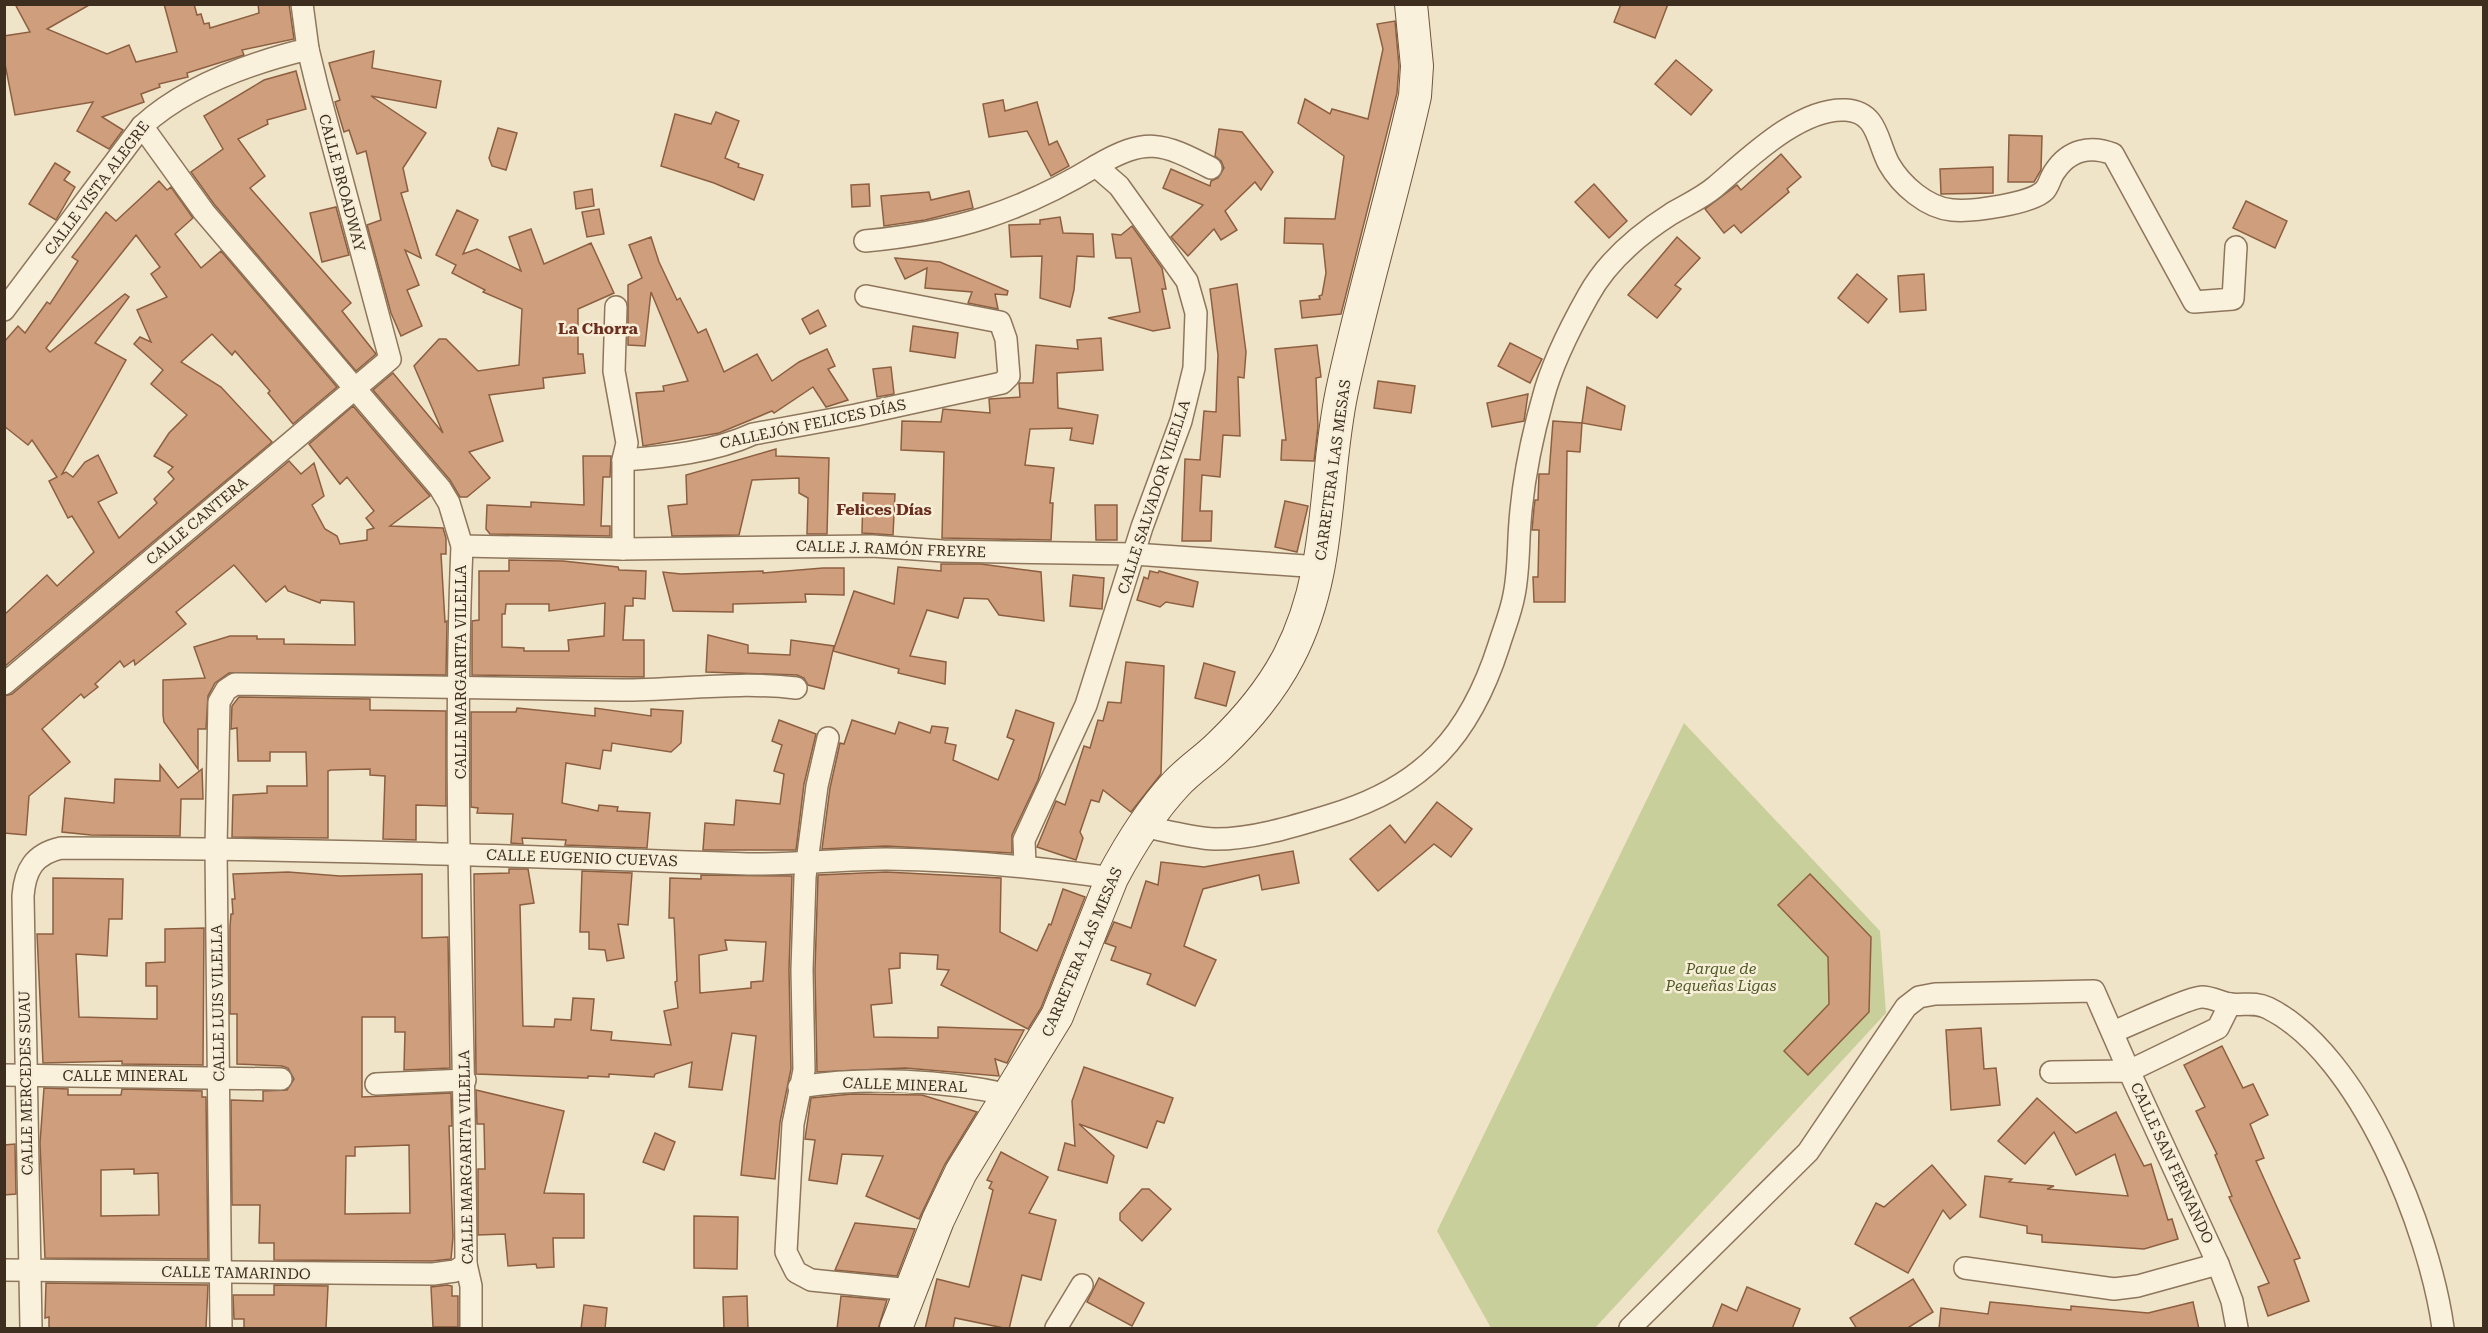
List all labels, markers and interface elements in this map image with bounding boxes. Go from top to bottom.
street label: CALLE BROADWAY [315,112,369,254]
street label: CALLE VISTA ALEGRE [41,117,153,259]
district label: La Chorra [558,319,639,338]
street label: CARRETERA LAS MESAS [1311,378,1355,562]
street label: CALLEJÓN FELICES DÍAS [718,394,908,453]
street label: CALLE SALVADOR VILELLA [1114,397,1194,597]
street label: CALLE CANTERA [143,473,252,569]
district label: Felices Días [836,500,932,519]
street label: CALLE J. RAMÓN FREYRE [796,536,986,561]
street label: CALLE MARGARITA VILELLA [452,564,470,779]
street label: CALLE EUGENIO CUEVAS [486,846,678,870]
street label: CARRETERA LAS MESAS [1038,864,1126,1040]
street label: CALLE LUIS VILELLA [208,924,228,1082]
park label: Parque de Pequeñas Ligas [1665,960,1776,995]
street label: CALLE MERCEDES SUAU [15,990,37,1176]
street label: CALLE MARGARITA VILELLA [455,1049,477,1264]
street label: CALLE MINERAL [62,1067,188,1085]
street label: CALLE MINERAL [842,1074,968,1096]
street label: CALLE SAN FERNANDO [2127,1080,2217,1246]
street label: CALLE TAMARINDO [161,1263,311,1283]

